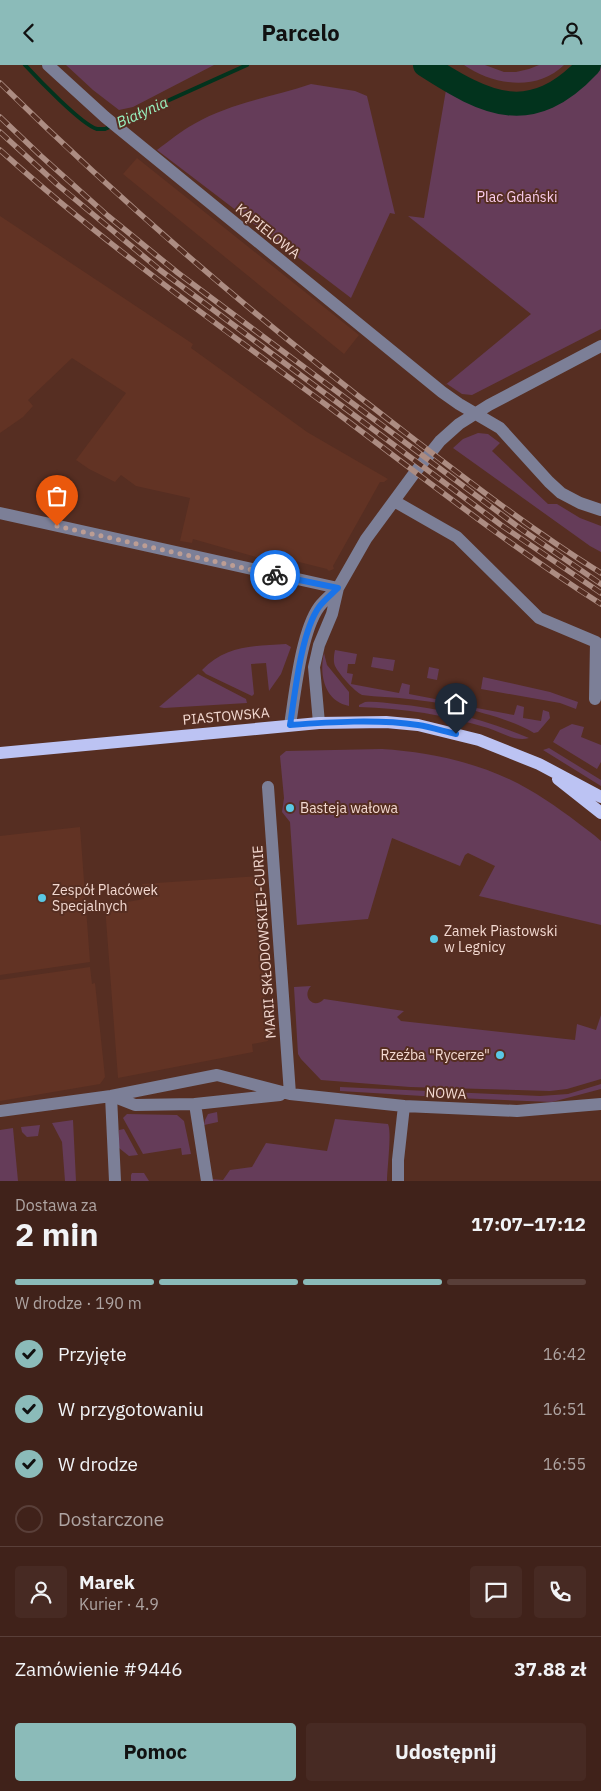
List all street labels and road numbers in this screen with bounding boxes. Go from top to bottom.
street label: KĄPIELOWA [232,199,304,263]
street label: PIASTOWSKA [182,703,270,729]
street label: MARII SKŁODOWSKIEJ-CURIE [248,845,280,1039]
street label: NOWA [425,1083,467,1103]

